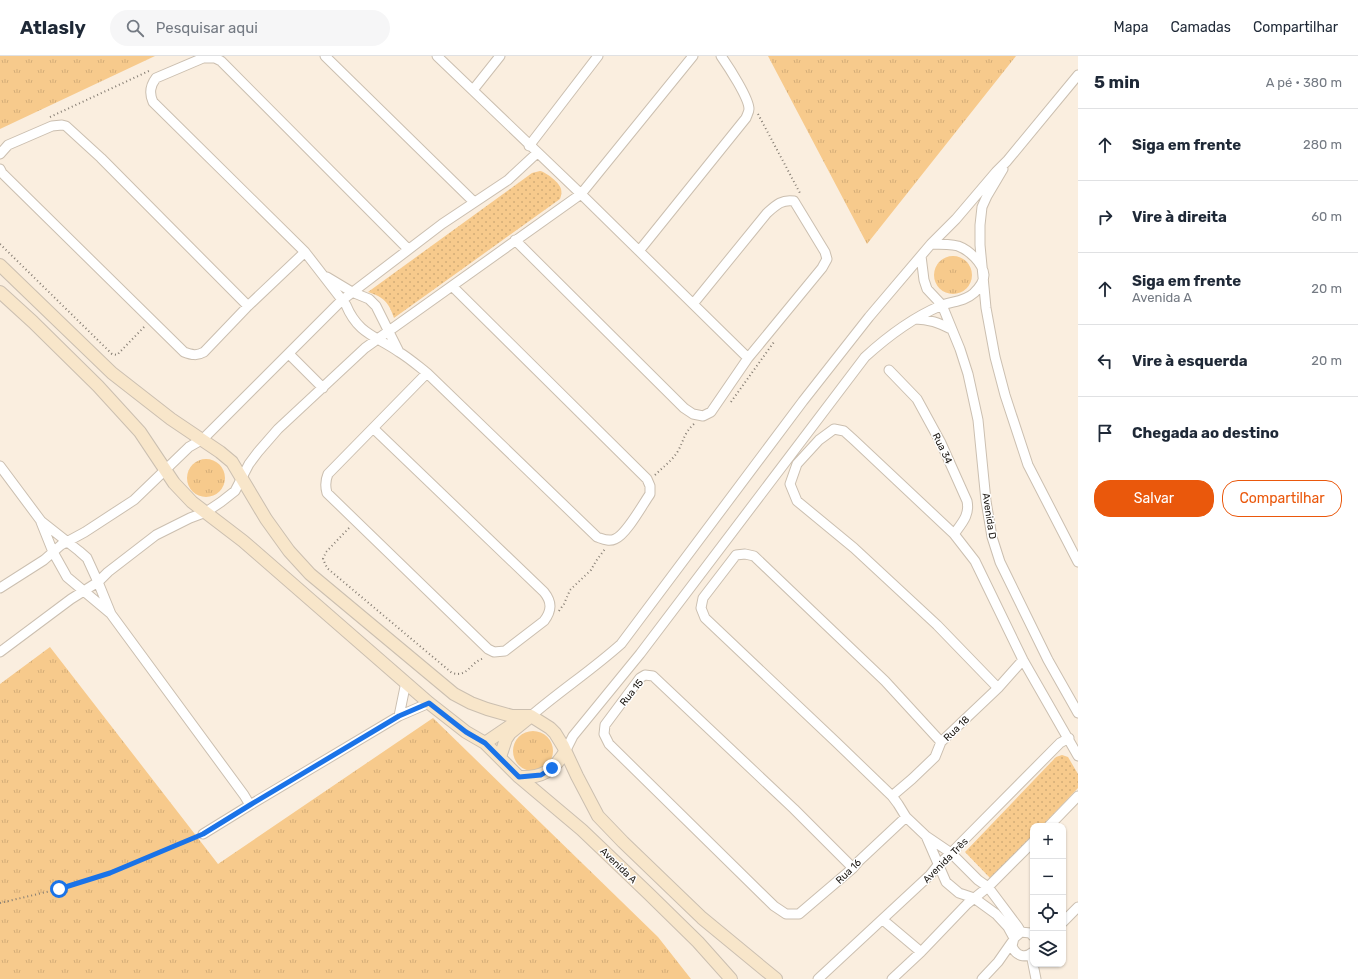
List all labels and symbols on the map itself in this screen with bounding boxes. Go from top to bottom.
street label: Rua 34 [930,431,955,466]
street label: Avenida D [979,492,999,540]
street label: Rua 15 [617,677,646,708]
street label: Rua 18 [941,714,972,744]
route end [543,759,561,777]
street label: Avenida Três [921,836,971,886]
street label: Avenida A [598,845,639,886]
street label: Rua 16 [833,857,864,887]
route start [50,880,68,898]

